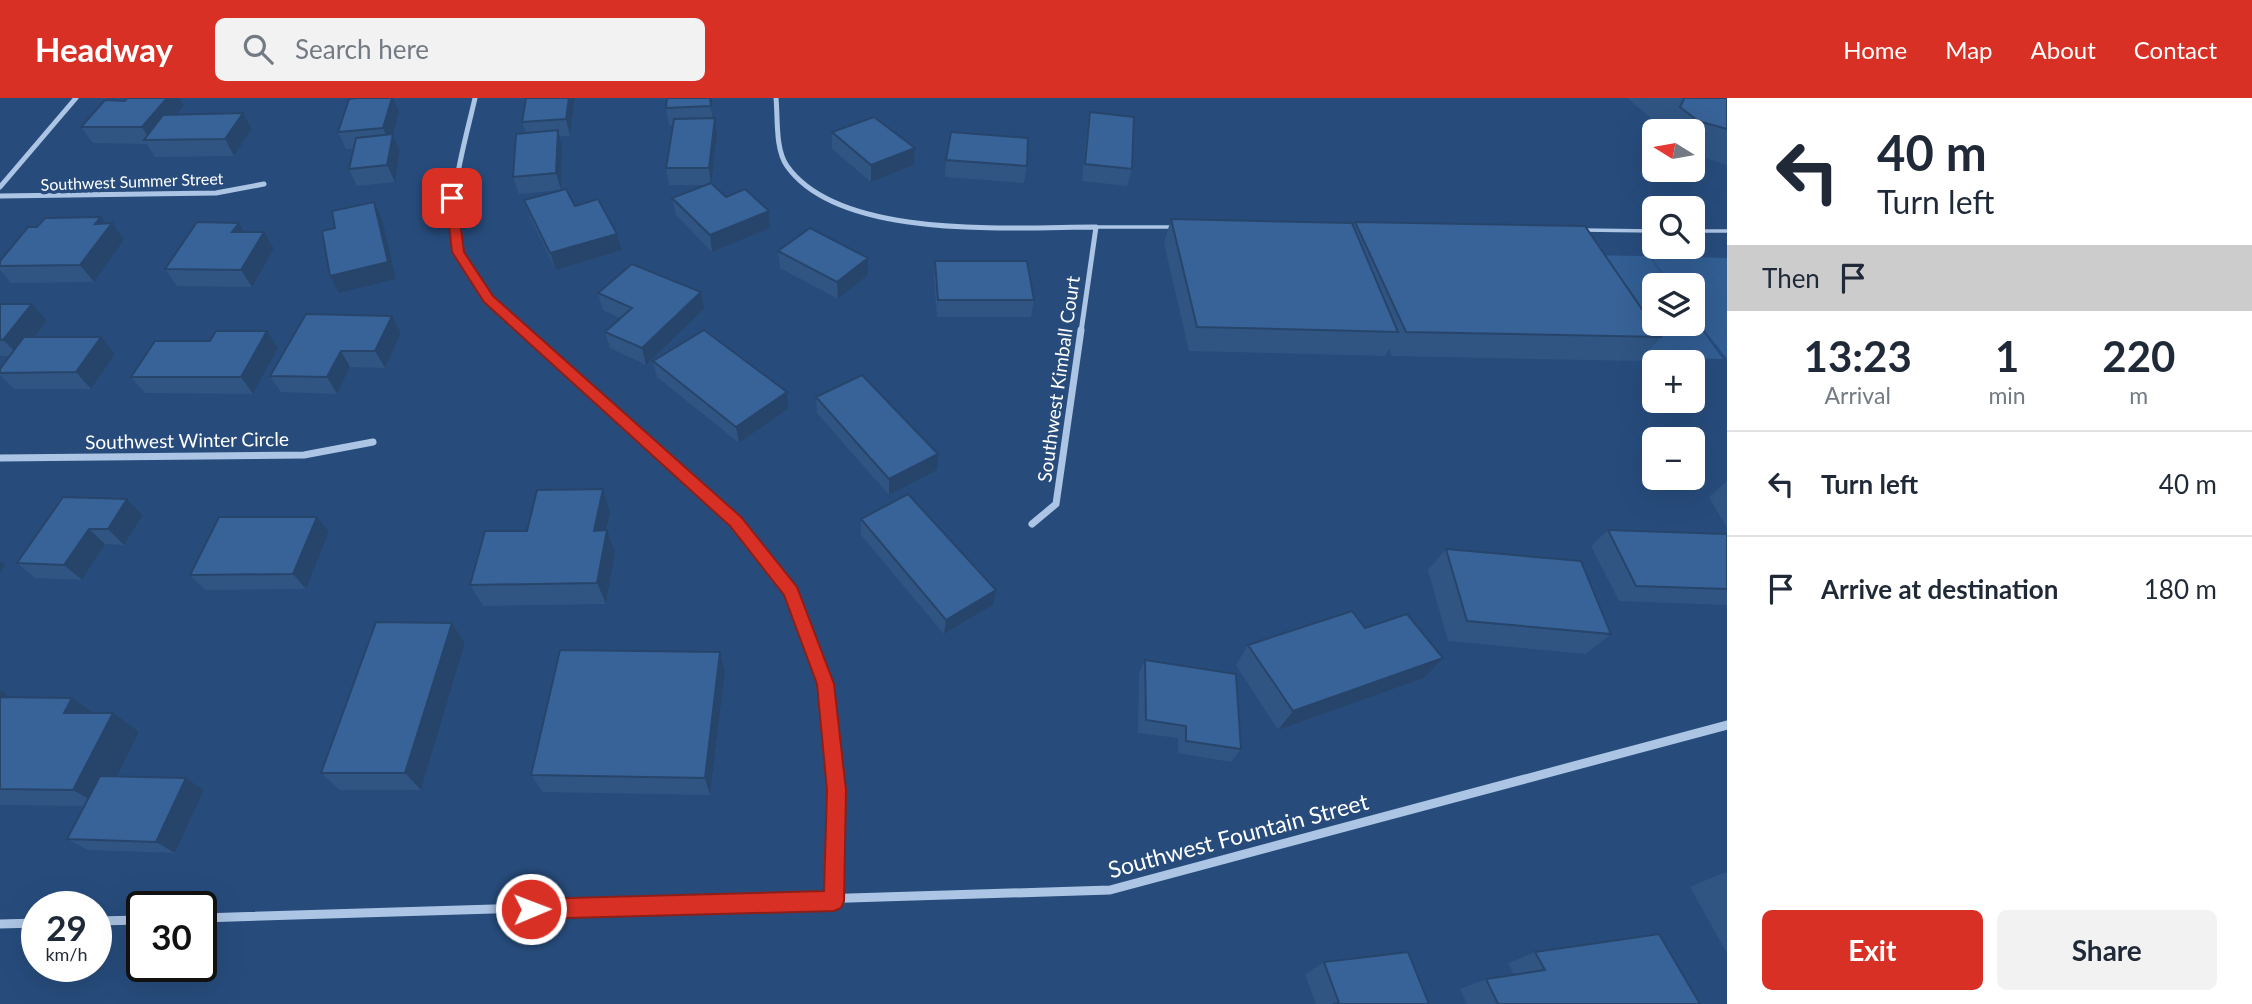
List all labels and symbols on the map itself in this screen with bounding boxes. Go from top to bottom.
north arrow [1642,119,1704,182]
street label: Southwest Summer Street [40,168,224,194]
pin [422,168,482,228]
street label: Southwest Kimball Court [1032,274,1084,484]
street label: Southwest Winter Circle [85,427,289,453]
street label: Southwest Fountain Street [1105,787,1372,883]
position arrow [494,872,568,946]
speed limit sign: 30 [126,891,217,982]

